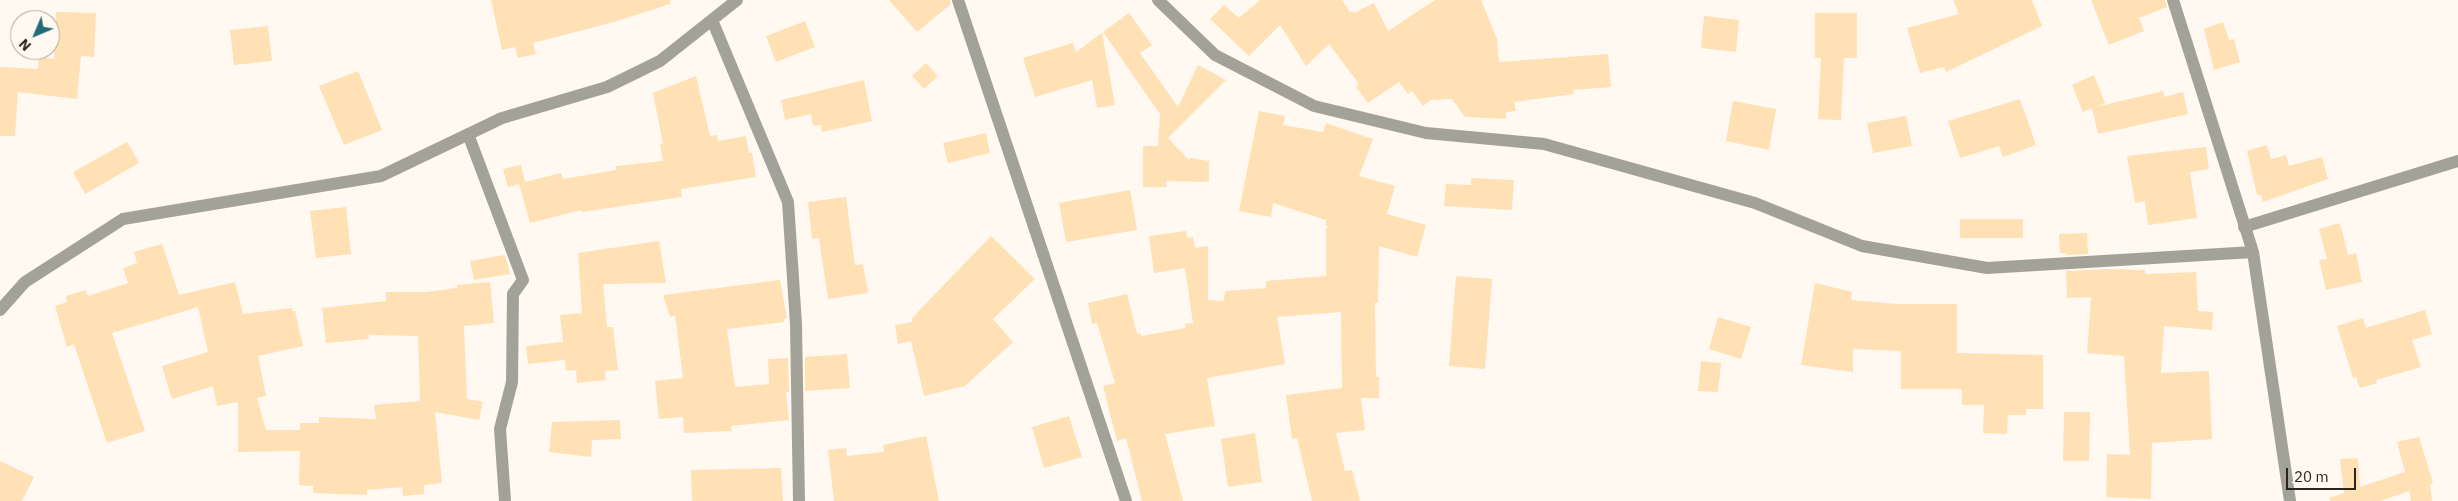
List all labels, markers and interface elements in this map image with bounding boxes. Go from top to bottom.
north arrow [10,10,60,60]
text: N [15,35,35,55]
scale bar [2288,458,2358,490]
text: 20 m [2294,467,2329,486]

